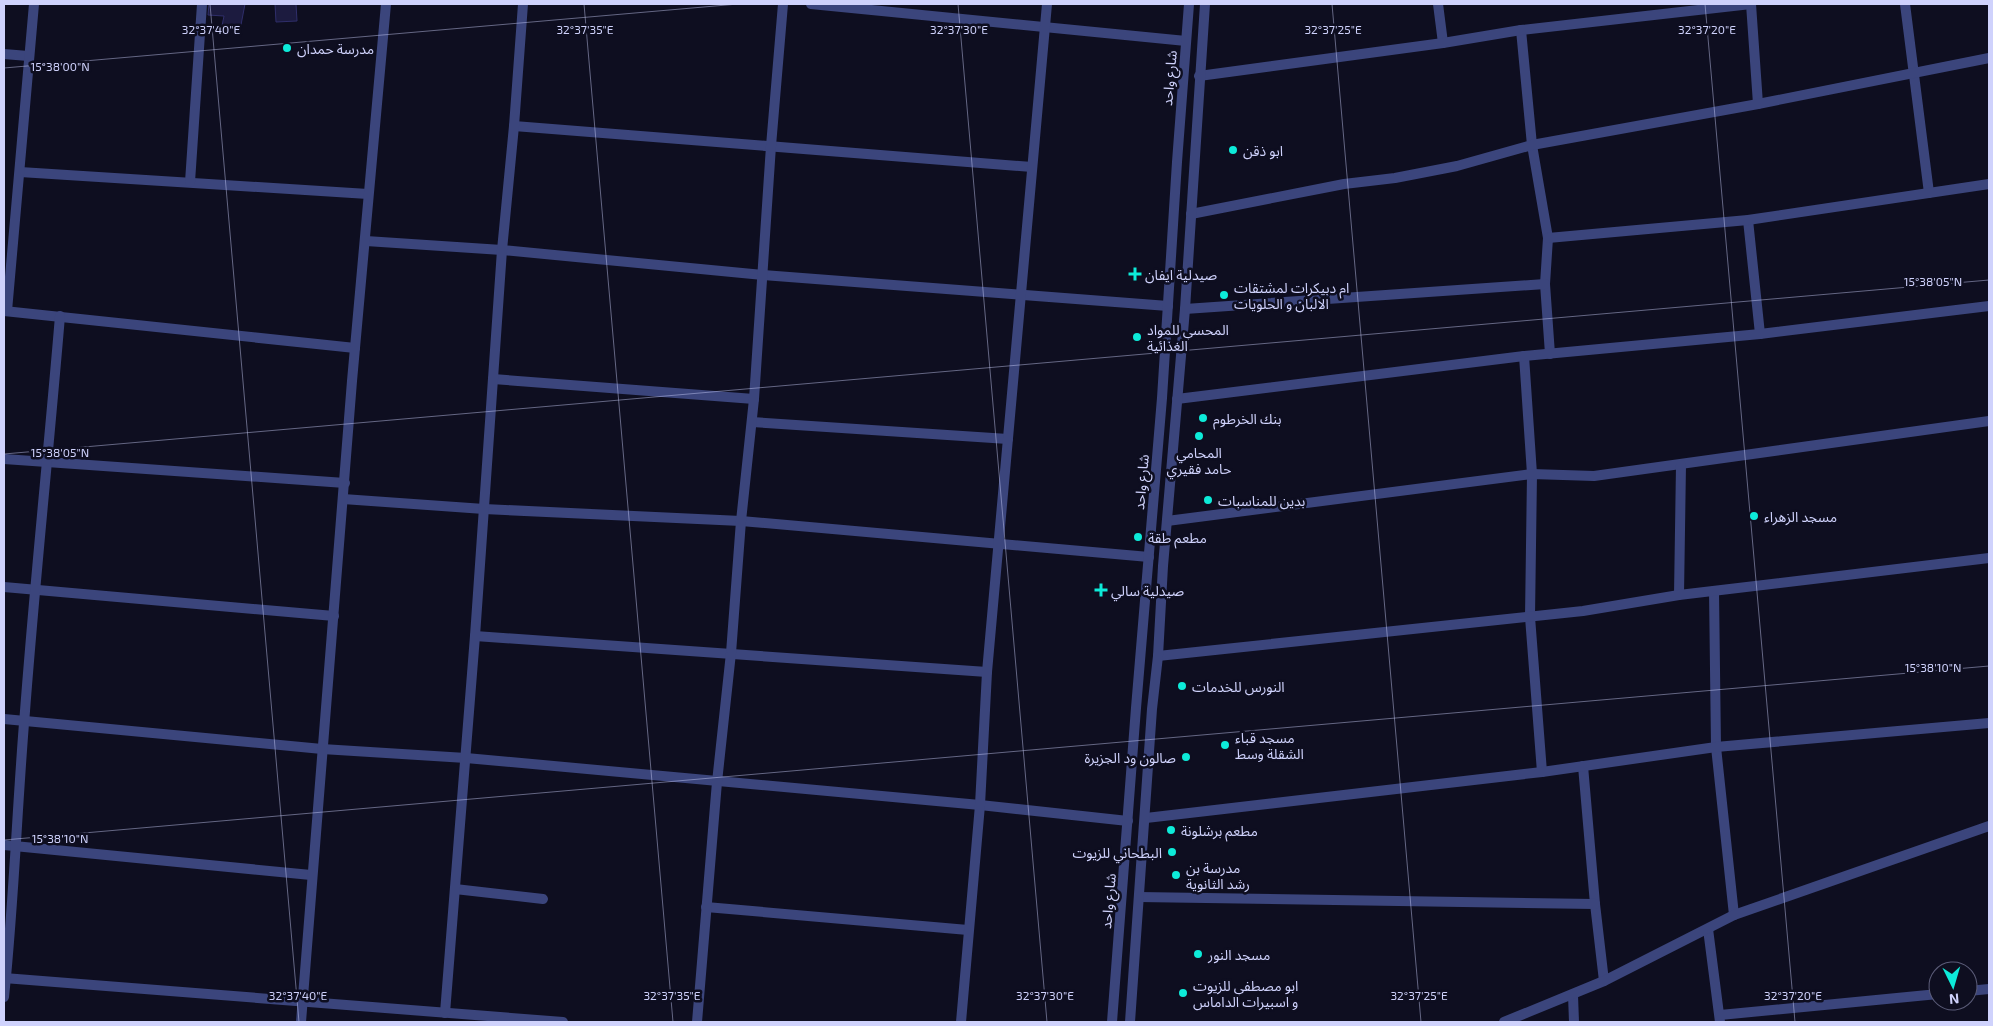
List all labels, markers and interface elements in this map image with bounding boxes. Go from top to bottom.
text: 32°37'40"E [182,22,240,36]
text: 32°37'35"E [556,22,614,36]
text: 32°37'30"E [930,22,988,36]
text: 32°37'25"E [1304,22,1362,36]
text: 32°37'20"E [1678,22,1736,36]
place label: مدرسة حمدان [297,40,374,58]
marker: مدرسة حمدان [281,42,293,54]
street label: شارع واحد [1158,50,1183,107]
text: 15°38'00"N [30,59,90,73]
place label: ابو ذقن [1243,142,1283,160]
marker: ابو ذقن [1227,144,1239,156]
place label: صيدلية ايفان [1145,266,1218,284]
marker: صيدلية ايفان [1129,268,1141,280]
text: 15°38'05"N [1904,274,1962,288]
place label: ام دبيكرات لمشتقات الالبان و الحلويات [1234,279,1349,313]
marker: ام دبيكرات لمشتقات الالبان و الحلويات [1218,289,1230,301]
place label: المحسي للمواد الغذائية [1147,321,1229,354]
marker: المحسي للمواد الغذائية [1131,331,1143,343]
place label: بنك الخرطوم [1213,410,1282,430]
marker: بنك الخرطوم [1197,412,1209,424]
marker: المحامي حامد فقيري [1193,430,1205,442]
place label: المحامي حامد فقيري [1167,444,1231,480]
text: 15°38'05"N [31,445,89,459]
street label: شارع واحد [1130,454,1155,511]
place label: بدين للمناسبات [1218,492,1306,510]
marker: بدين للمناسبات [1202,494,1214,506]
place label: مسجد الزهراء [1764,508,1837,526]
marker: مسجد الزهراء [1748,510,1760,522]
place label: مطعم طقة [1148,529,1207,549]
marker: مطعم طقة [1132,531,1144,543]
place label: صيدلية سالي [1111,582,1184,602]
marker: صيدلية سالي [1095,584,1107,596]
text: 15°38'10"N [1905,660,1961,674]
place label: النورس للخدمات [1192,678,1285,696]
marker: النورس للخدمات [1176,680,1188,692]
place label: مسجد قباء الشقلة وسط [1235,729,1304,763]
marker: مسجد قباء الشقلة وسط [1219,739,1231,751]
place label: صالون ود الجزيرة [1084,749,1176,767]
marker: صالون ود الجزيرة [1180,751,1192,763]
place label: مطعم برشلونة [1181,822,1258,842]
marker: مطعم برشلونة [1165,824,1177,836]
text: 15°38'10"N [32,831,88,845]
place label: البطحاني للزيوت [1072,844,1162,864]
marker: البطحاني للزيوت [1166,846,1178,858]
place label: مدرسة بن رشد الثانوية [1186,859,1250,893]
marker: مدرسة بن رشد الثانوية [1170,869,1182,881]
street label: شارع واحد [1097,873,1122,930]
place label: مسجد النور [1207,946,1270,964]
marker: مسجد النور [1192,948,1204,960]
north arrow [1928,961,1978,1011]
place label: ابو مصطفي للزيوت و اسبيرات الداماس [1193,977,1298,1011]
marker: ابو مصطفي للزيوت و اسبيرات الداماس [1177,987,1189,999]
text: 32°37'40"E [269,988,327,1002]
text: 32°37'35"E [643,988,701,1002]
text: 32°37'30"E [1016,988,1074,1002]
text: 32°37'25"E [1390,988,1448,1002]
text: 32°37'20"E [1764,988,1822,1002]
text: N [1948,991,1960,1008]

